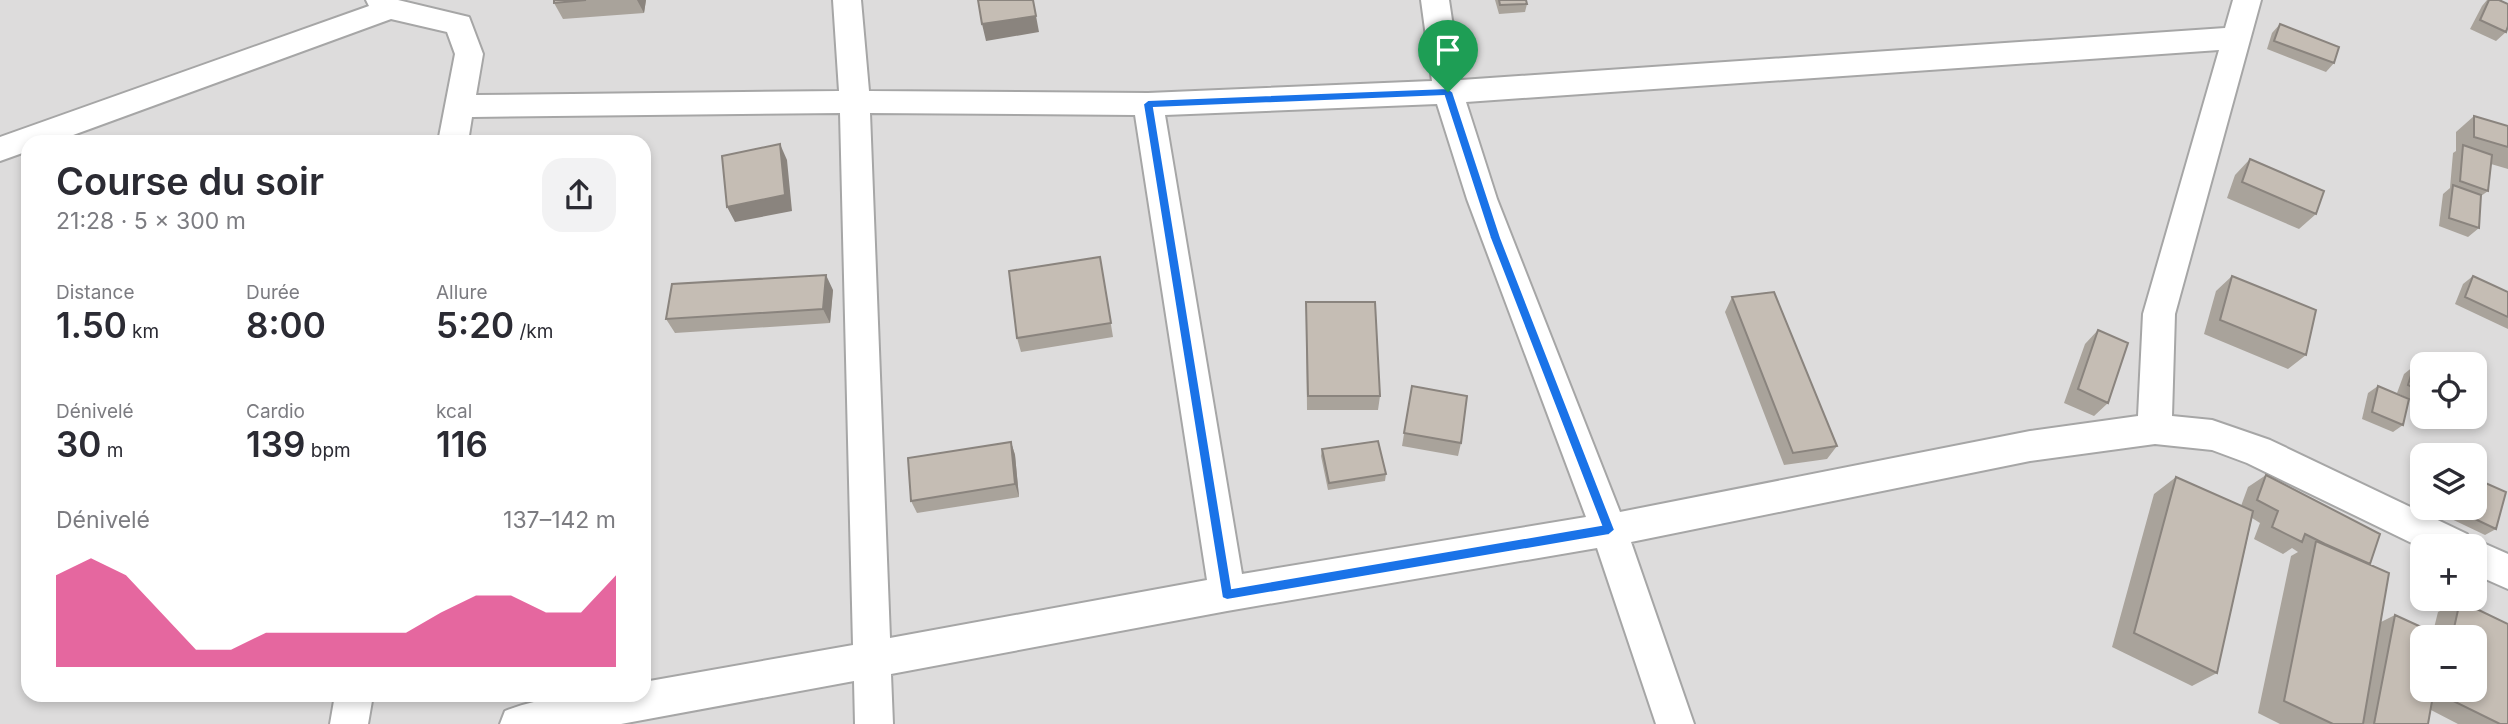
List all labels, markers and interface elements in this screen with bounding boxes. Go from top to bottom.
pin [1418,20,1478,92]
icon: arrive [1429,31,1467,69]
text: Course du soir [56,158,324,204]
button: share [542,158,616,232]
text: 21:28 · 5 × 300 m [56,207,246,235]
text: Distance [56,281,134,304]
text: Durée [246,281,300,304]
text: Allure [436,281,487,304]
text: 1.50 [56,304,127,346]
text: 8:00 [246,304,326,346]
text: 5:20 [436,304,514,346]
text: km [127,320,159,343]
text: /km [514,320,553,343]
map controls [2410,352,2487,702]
button: locate [2410,352,2487,429]
text: Dénivelé [56,400,134,423]
text: Cardio [246,400,305,423]
text: kcal [436,400,472,423]
text: 30 [56,423,101,465]
text: 139 [246,423,305,465]
text: 116 [436,423,488,465]
text: m [101,439,123,462]
text: bpm [305,439,351,462]
button: layers [2410,443,2487,520]
text: Dénivelé [56,506,150,534]
text: 137–142 m [503,506,616,534]
button: + [2410,534,2487,611]
button: − [2410,625,2487,702]

